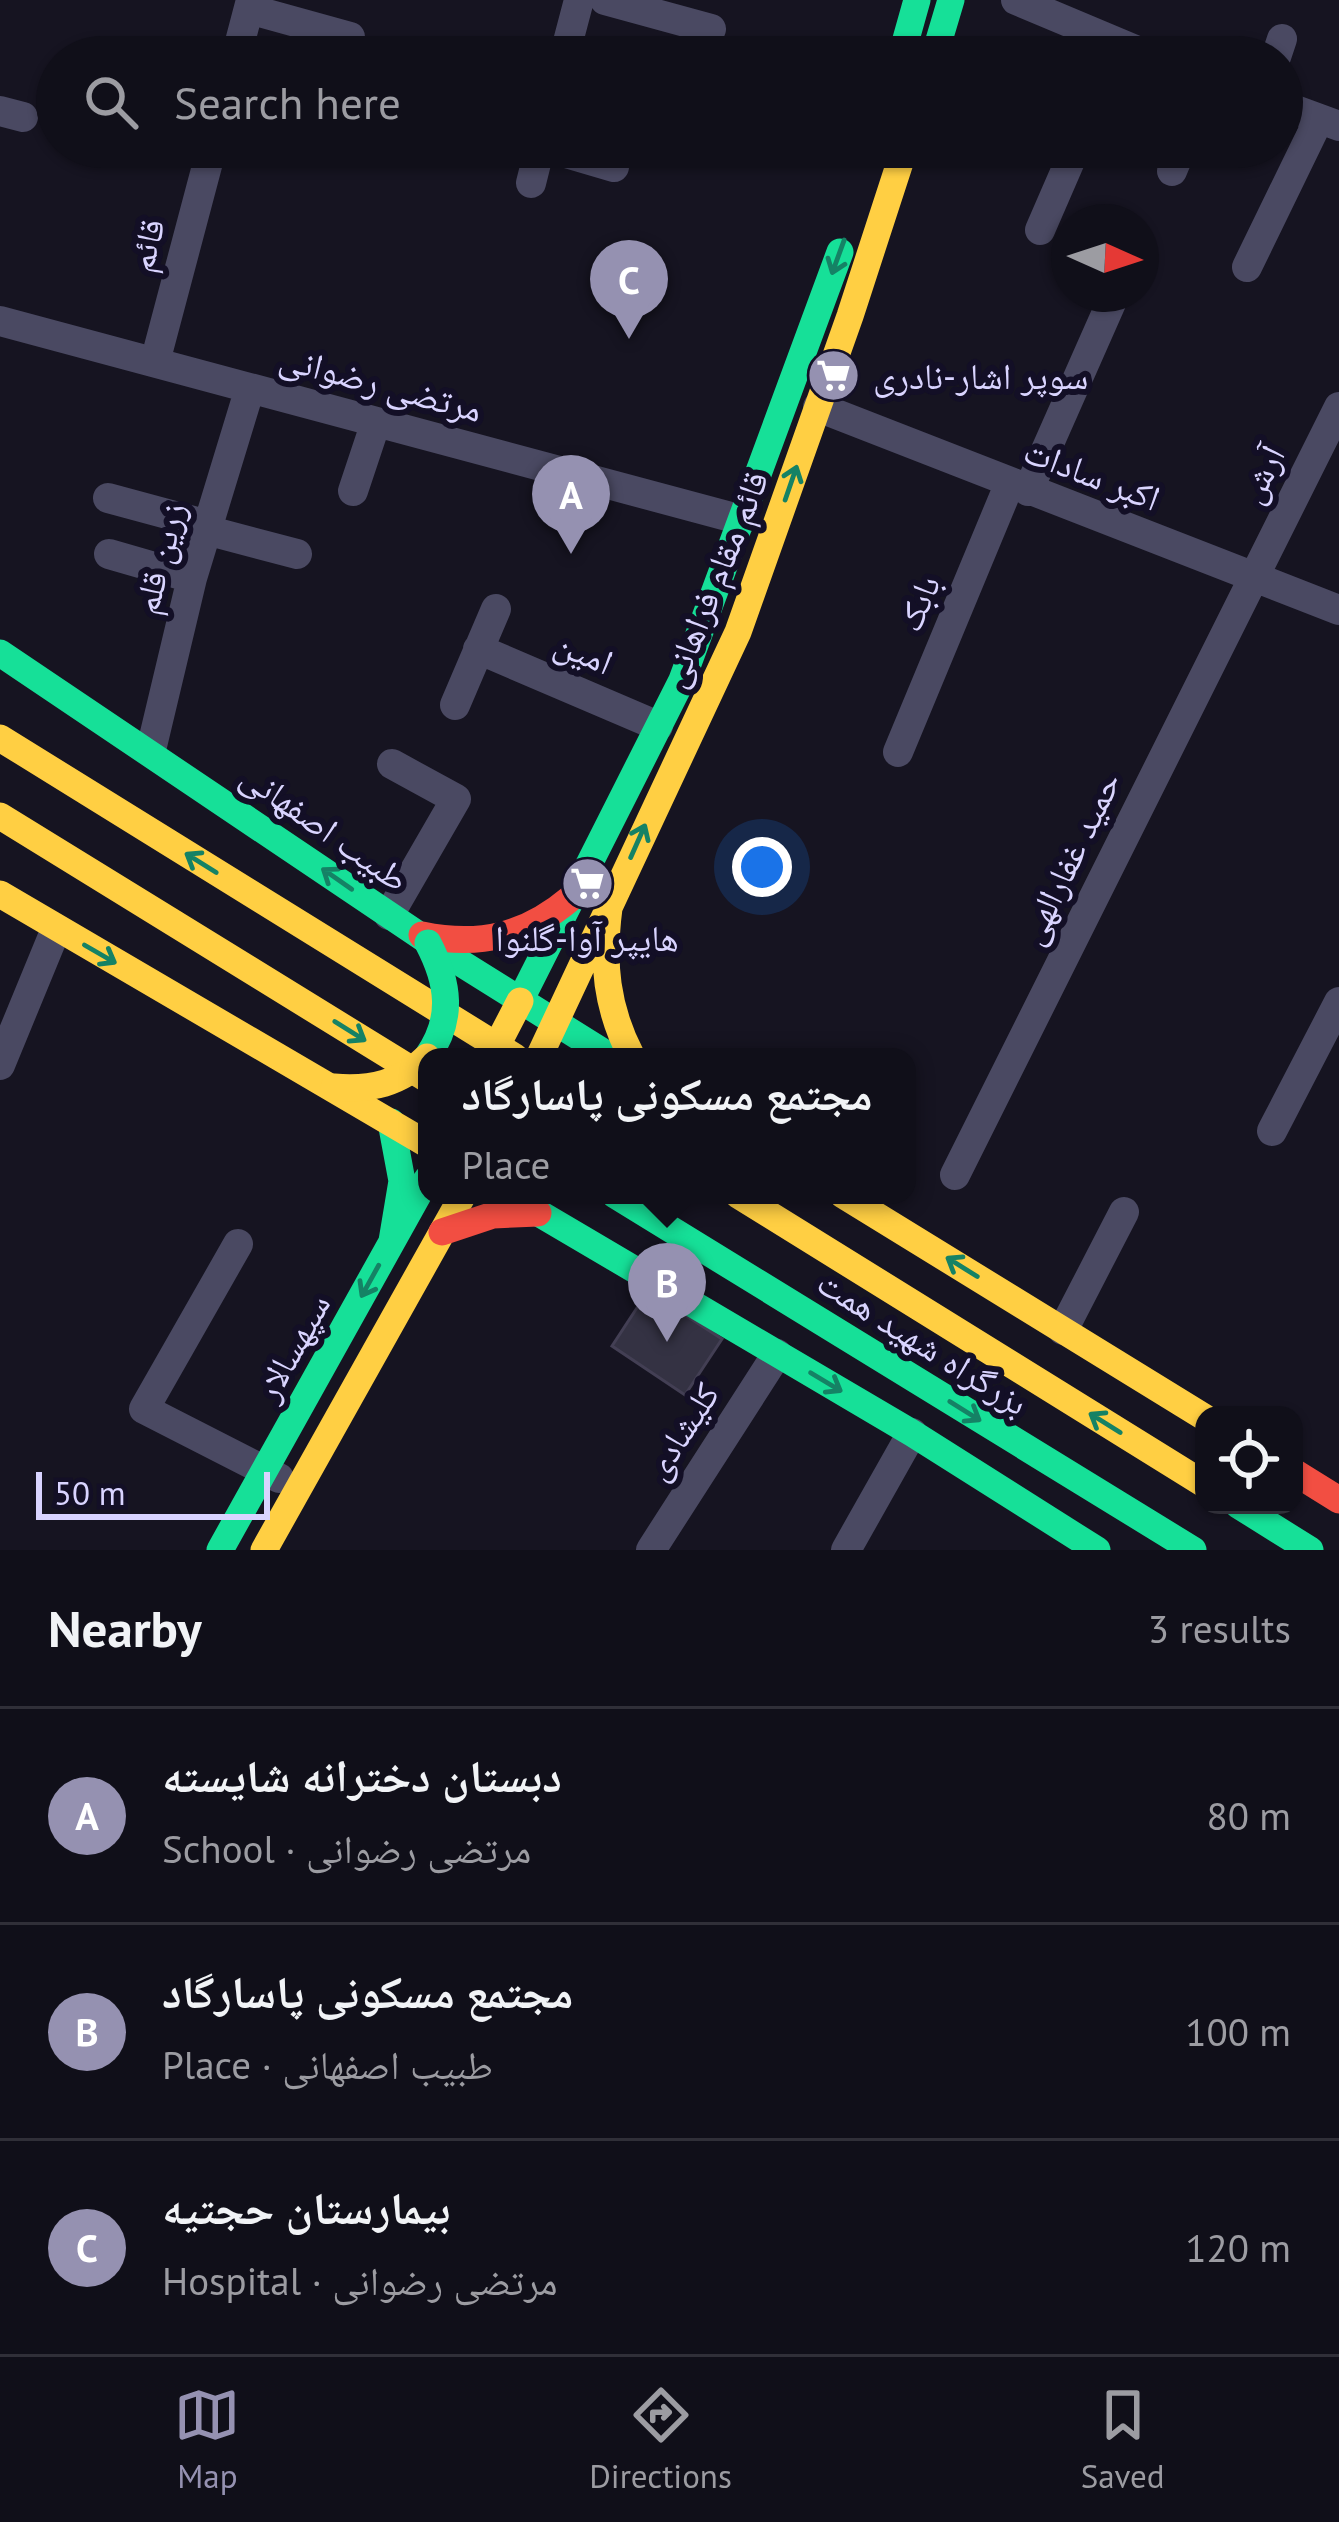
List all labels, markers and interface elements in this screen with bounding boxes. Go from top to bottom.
search box [36,36,1303,168]
icon: search [78,69,144,135]
text: Search here [174,73,401,131]
north arrow [1051,204,1159,312]
street label: قائم [116,213,176,277]
one-way arrow [826,238,847,275]
pin: C [590,240,668,339]
street label: مرتضی رضوانی [275,333,488,432]
supermarket icon: سوپر اشار-نادری [806,348,862,404]
place label: سوپر اشار-نادری [873,352,1088,399]
street label: اکبر سادات [1017,426,1167,521]
street label: آرش [1226,436,1295,511]
pin: A [532,455,610,554]
street label: قائم مقام فراهانی [649,464,779,694]
one-way arrow [782,465,803,502]
street label: زرین قلم [121,497,197,619]
street label: بابک [885,567,950,638]
street label: امین [548,618,621,685]
street label: طبیب اصفهانی [232,752,418,902]
street label: حمید غفارالهی [1006,763,1131,952]
one-way arrow [629,824,651,860]
your location [732,837,792,897]
one-way arrow [185,850,219,875]
supermarket icon: هایپر آوا-گلنوا [559,855,615,911]
one-way arrow [321,867,354,892]
place label: هایپر آوا-گلنوا [495,914,679,961]
one-way arrow [82,943,117,966]
one-way arrow [332,1019,366,1044]
popup [418,1048,916,1204]
text: مجتمع مسکونی پاسارگاد [461,1064,873,1122]
text: Place [461,1139,550,1190]
pin: B [628,1243,706,1342]
one-way arrow [945,1255,979,1279]
street label: بزرگراه شهید همت [809,1258,1038,1425]
one-way arrow [357,1263,381,1298]
street label: سپهسالار [242,1285,340,1410]
one-way arrow [807,1371,842,1395]
street label: کلیشادی [632,1373,729,1488]
one-way arrow [947,1399,981,1423]
map controls [1195,1406,1303,1514]
button: locate [1195,1406,1303,1514]
one-way arrow [1088,1410,1122,1435]
scale bar [36,1466,270,1519]
text: 50 m [54,1471,126,1514]
text: Nearby [48,1595,202,1661]
text: 3 results [1148,1603,1291,1654]
text: دبستان دخترانه شایسته [162,1746,562,1804]
text: A [75,1790,99,1841]
text: 80 m [1206,1790,1291,1841]
text: School · مرتضی رضوانی [162,1823,531,1874]
text: مجتمع مسکونی پاسارگاد [162,1962,573,2020]
text: B [75,2006,99,2057]
text: 100 m [1185,2006,1291,2057]
text: Place · طبیب اصفهانی [162,2039,493,2090]
text: بیمارستان حجتیه [162,2178,450,2236]
text: C [76,2222,98,2273]
text: 120 m [1185,2222,1291,2273]
text: Hospital · مرتضی رضوانی [162,2255,558,2306]
tab: Map [174,2382,240,2497]
tab: Directions [589,2382,732,2497]
tab: Saved [1081,2382,1165,2497]

